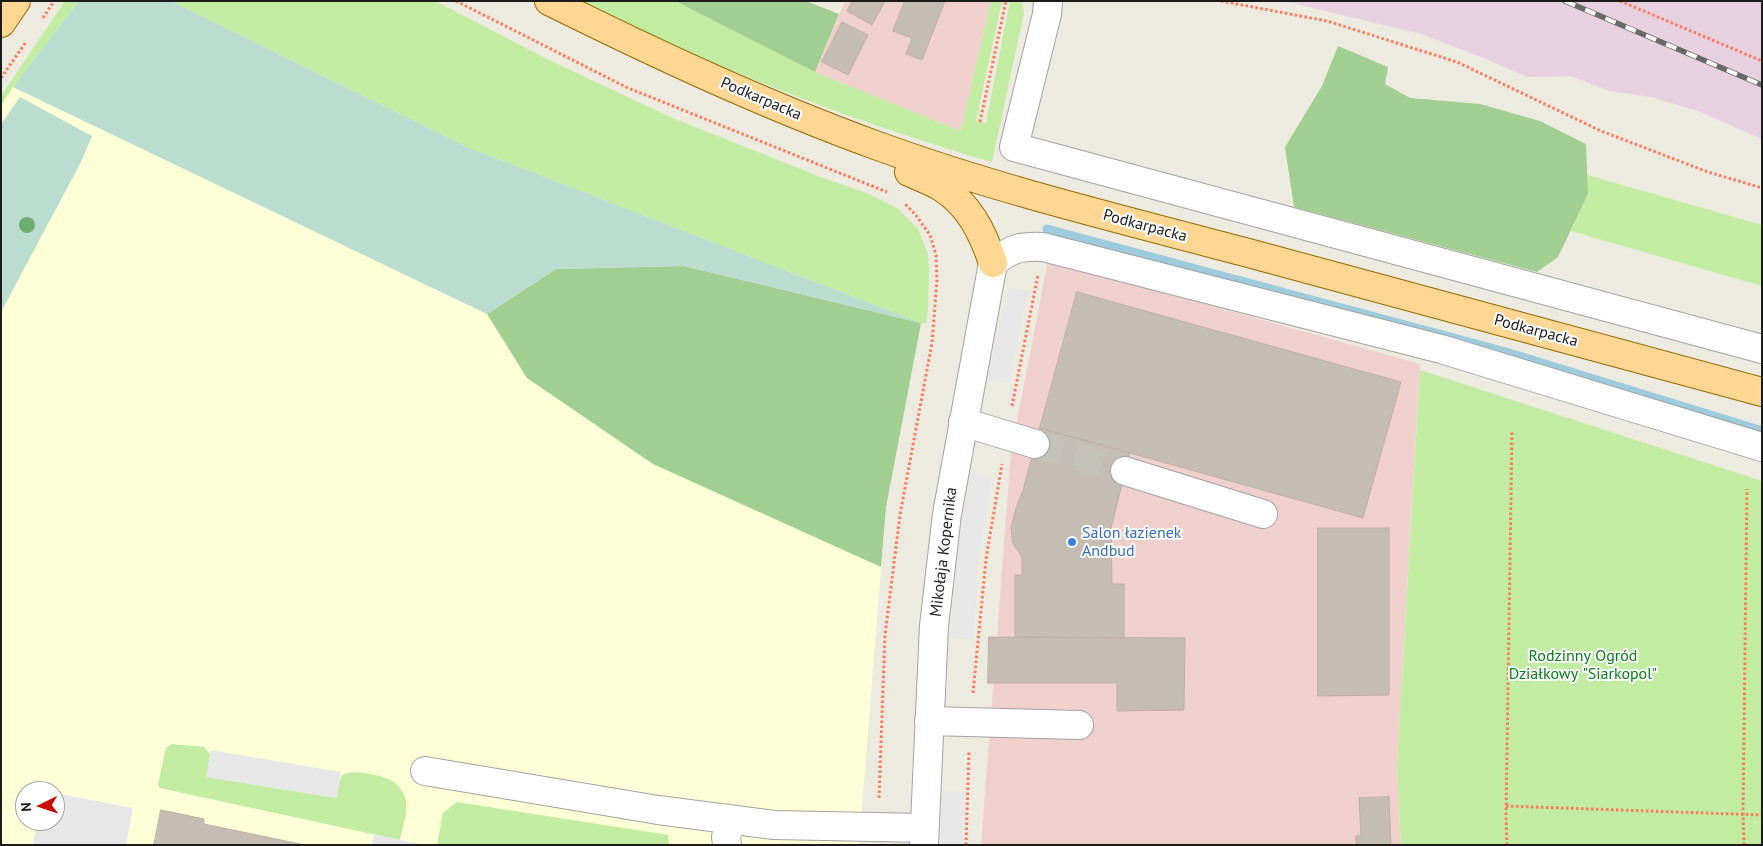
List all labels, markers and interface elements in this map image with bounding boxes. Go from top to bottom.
street label: Podkarpacka [718,73,804,125]
street label: Podkarpacka [1101,206,1189,246]
street label: Podkarpacka [1492,311,1580,351]
street label: Mikołaja Kopernika [927,486,961,618]
place label: Salon łazienek Andbud [1082,523,1181,561]
marker: Salon łazienek Andbud [1066,536,1078,548]
park label: Rodzinny Ogród Działkowy "Siarkopol" [1509,646,1657,684]
north arrow [15,781,65,831]
text: N [17,802,35,812]

